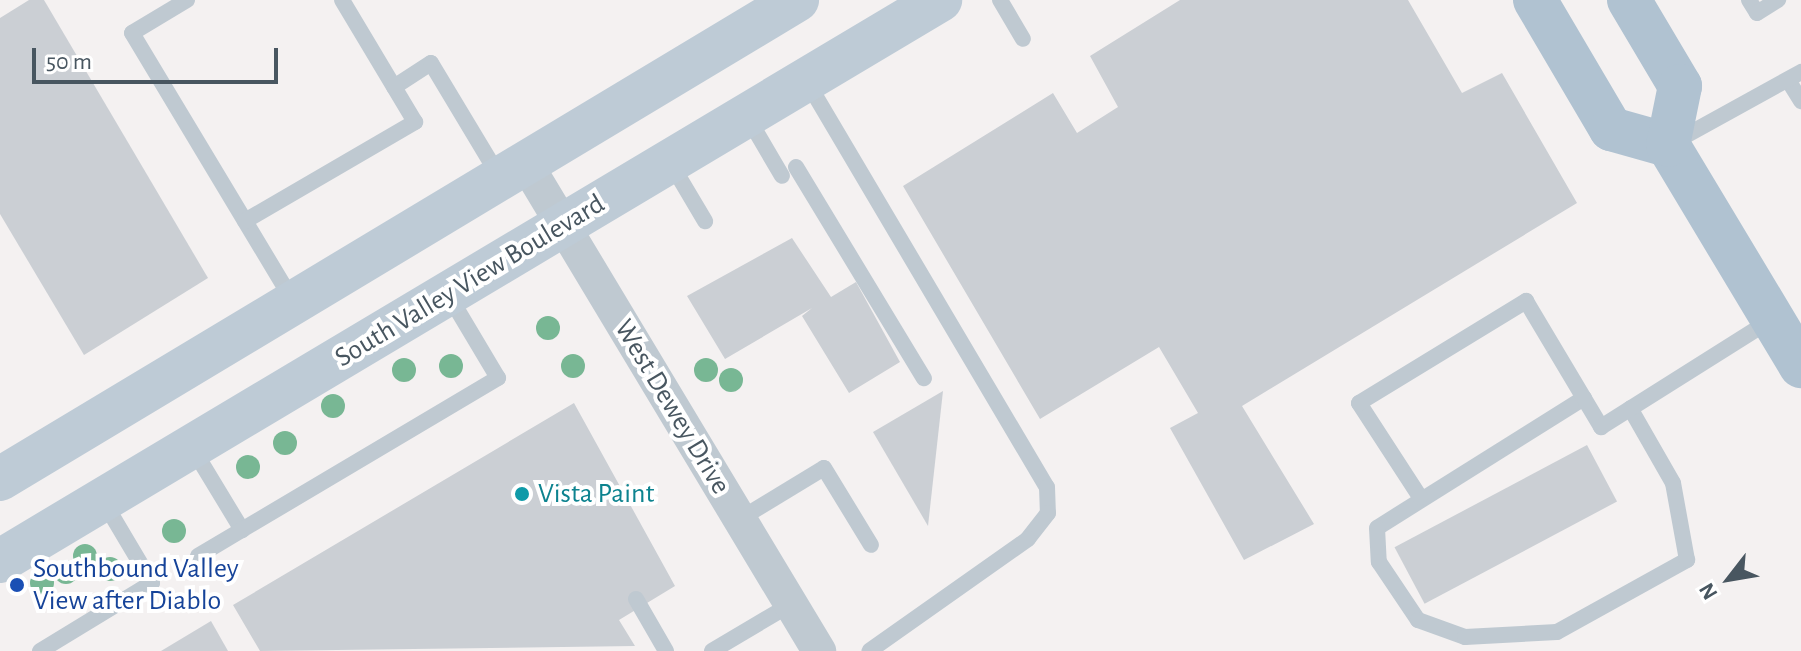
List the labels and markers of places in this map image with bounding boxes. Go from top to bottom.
place label: Vista Paint [538,477,654,511]
marker: Vista Paint [513,485,531,503]
place label: Southbound Valley View after Diablo [33,552,239,618]
marker: Southbound Valley View after Diablo [8,576,26,594]

